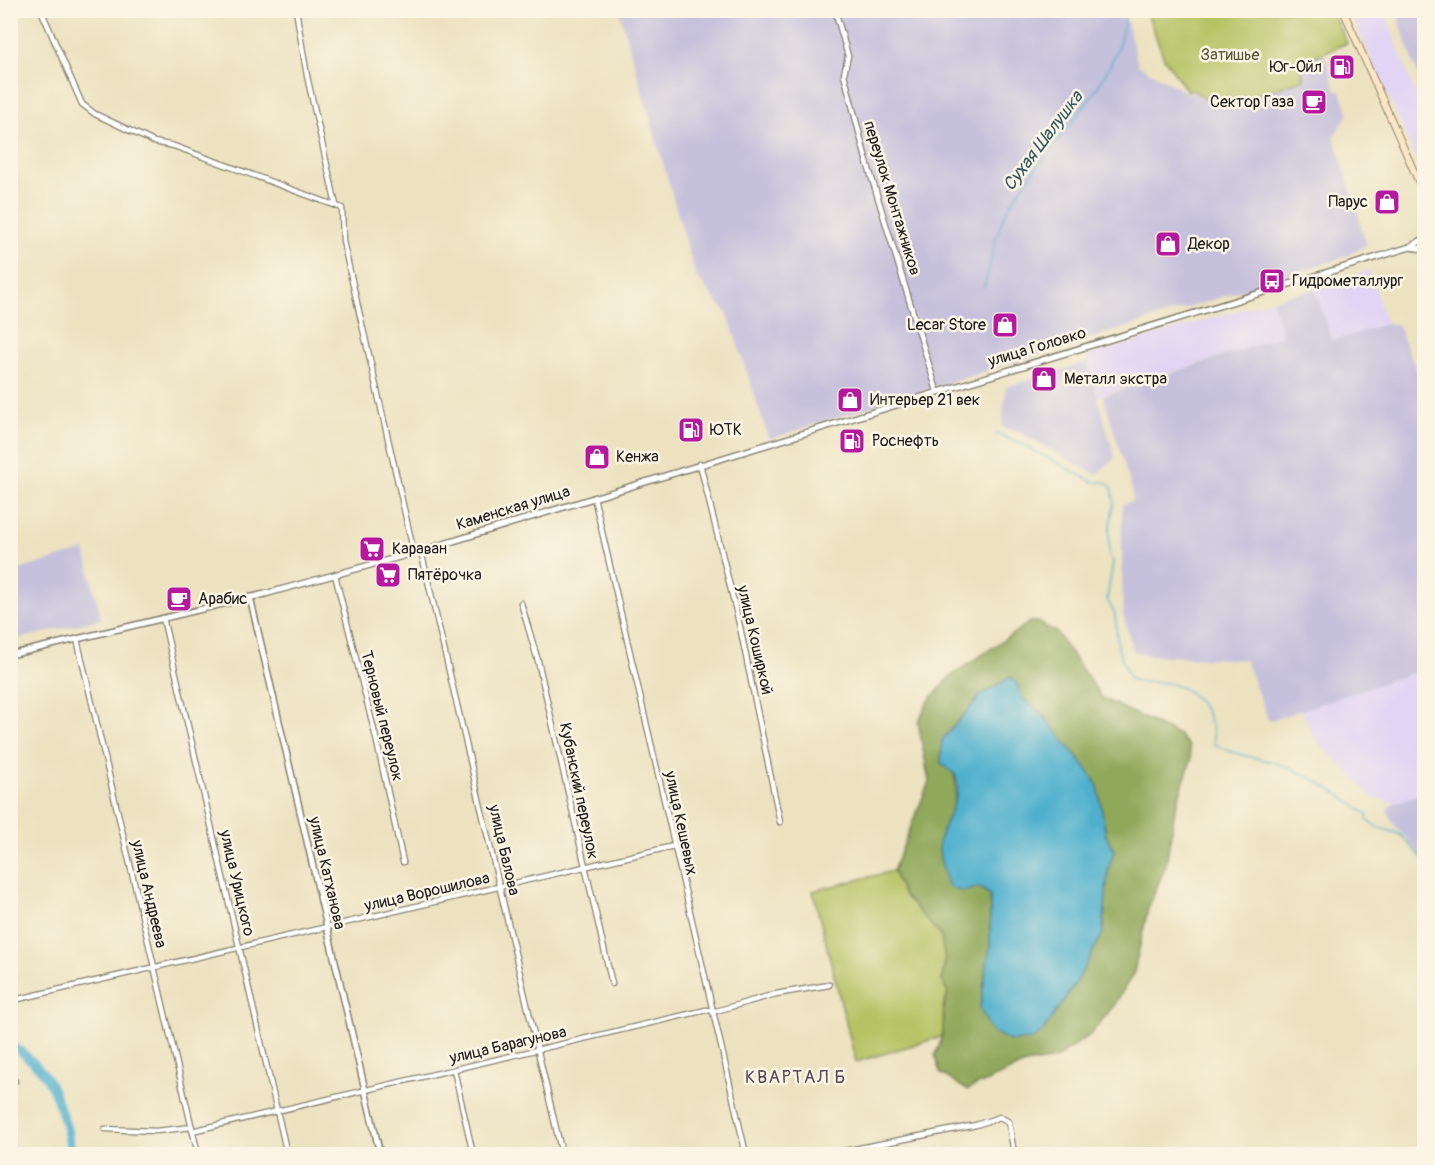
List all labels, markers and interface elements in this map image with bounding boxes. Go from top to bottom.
park label: Затишье [1201,45,1259,65]
fuel station icon: Юг-Ойл [1327,52,1357,82]
place label: Юг-Ойл [1270,57,1322,77]
water label: Сухая Шалушка [998,85,1089,196]
cafe icon: Сектор Газа [1299,87,1329,117]
place label: Сектор Газа [1210,92,1294,112]
street label: переулок Монтажников [859,118,925,278]
shop icon: Парус [1372,187,1402,217]
place label: Парус [1328,192,1368,212]
shop icon: Декор [1153,229,1183,259]
place label: Декор [1187,234,1230,254]
bus stop icon: Гидрометаллург [1257,266,1287,296]
place label: Гидрометаллург [1292,271,1404,291]
shop icon: Lecar Store [990,310,1020,340]
place label: Lecar Store [907,315,986,335]
street label: улица Головко [985,323,1089,372]
shop icon: Металл экстра [1029,364,1059,394]
place label: Металл экстра [1064,369,1167,389]
shop icon: Интерьер 21 век [835,385,865,415]
place label: Интерьер 21 век [870,390,980,410]
fuel station icon: ЮТК [676,415,706,445]
place label: ЮТК [710,420,742,440]
fuel station icon: Роснефть [837,426,867,456]
place label: Роснефть [872,431,939,451]
shop icon: Кенжа [582,442,612,472]
place label: Кенжа [616,447,659,467]
street label: Каменская улица [454,481,572,535]
supermarket icon: Караван [357,534,387,564]
place label: Караван [392,539,447,559]
supermarket icon: Пятёрочка [373,560,403,590]
place label: Пятёрочка [408,565,482,585]
street label: улица Коширкой [732,582,777,697]
cafe icon: Арабис [164,584,194,614]
place label: Арабис [198,589,247,609]
street label: Терновый переулок [356,649,408,783]
street label: Кубанский переулок [555,721,603,861]
street label: улица Кешевых [660,768,702,877]
street label: улица Балова [484,802,524,897]
street label: улица Катханова [304,814,350,931]
street label: улица Урицкого [215,827,259,939]
street label: улица Андреева [127,837,171,950]
street label: улица Ворошилова [361,868,492,916]
street label: улица Барагунова [447,1022,568,1068]
district label: КВАРТАЛ Б [745,1066,847,1089]

